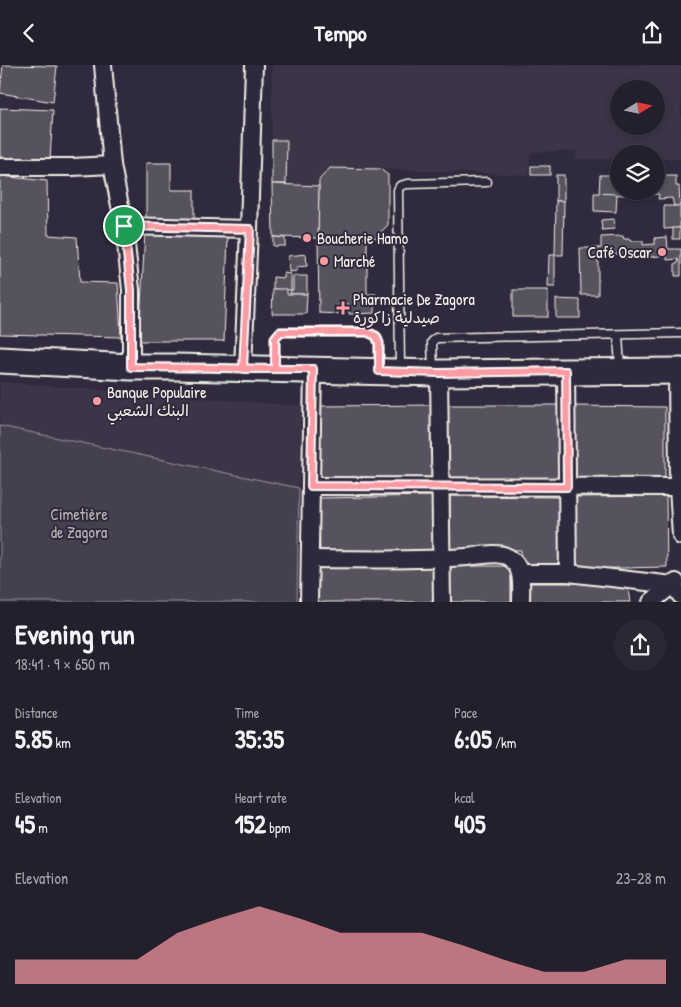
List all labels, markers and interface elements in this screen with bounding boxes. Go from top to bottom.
text: Tempo [314,18,367,48]
icon: back [15,19,43,47]
icon: share [638,19,666,47]
north arrow [610,80,665,135]
map controls [610,80,665,200]
button: layers [610,145,665,200]
pin [103,205,145,247]
icon: arrive [110,212,138,240]
place label: Boucherie Hamo [317,227,409,249]
marker: Boucherie Hamo [301,232,313,244]
place label: Café Oscar [587,241,652,263]
marker: Café Oscar [656,246,668,258]
place label: Marché [334,250,376,272]
marker: Marché [318,255,330,267]
place label: Pharmacie De Zagora صيدلية زاكورة [353,288,475,328]
marker: Pharmacie De Zagora صيدلية زاكورة [337,302,349,314]
place label: Banque Populaire البنك الشعبي [107,381,207,425]
marker: Banque Populaire البنك الشعبي [91,395,103,407]
park label: Cimetière de Zagora [50,503,108,543]
text: Evening run [15,615,135,653]
button: share [614,619,666,671]
text: 18:41 · 9 × 650 m [15,653,110,675]
text: Distance [15,703,58,722]
text: Time [235,703,259,722]
text: Pace [454,703,478,722]
text: 5.85 [15,722,52,756]
text: 35:35 [235,722,284,756]
text: 6:05 [454,722,492,756]
text: km [52,733,71,752]
text: /km [492,733,516,752]
text: Elevation [15,788,62,807]
text: Heart rate [235,788,287,807]
text: kcal [454,788,475,807]
text: 45 [15,807,35,841]
text: 152 [235,807,266,841]
text: 405 [454,807,485,841]
text: m [35,818,48,837]
text: bpm [266,818,291,837]
text: Elevation [15,867,68,889]
text: 23–28 m [616,867,666,889]

